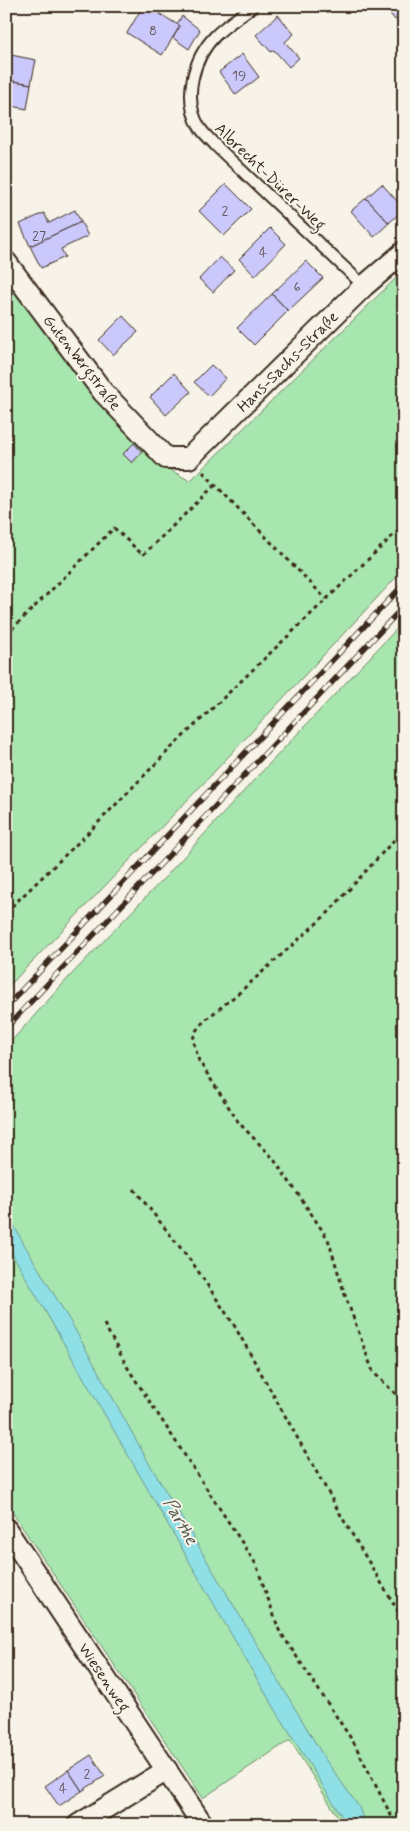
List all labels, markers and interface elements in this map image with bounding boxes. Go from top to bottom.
house number: 8 [149,22,157,40]
house number: 19 [232,67,246,85]
street label: Albrecht-Dürer-Weg [209,119,330,236]
house number: 2 [222,202,229,220]
house number: 27 [32,227,46,245]
house number: 4 [259,244,267,262]
house number: 6 [293,278,301,296]
street label: Hans-Sachs-Straße [233,307,343,417]
street label: Gutenbergstraße [37,311,126,416]
water label: Parthe [157,1493,204,1551]
street label: Wiesenweg [72,1639,135,1717]
house number: 2 [84,1765,91,1783]
house number: 4 [59,1780,67,1798]

